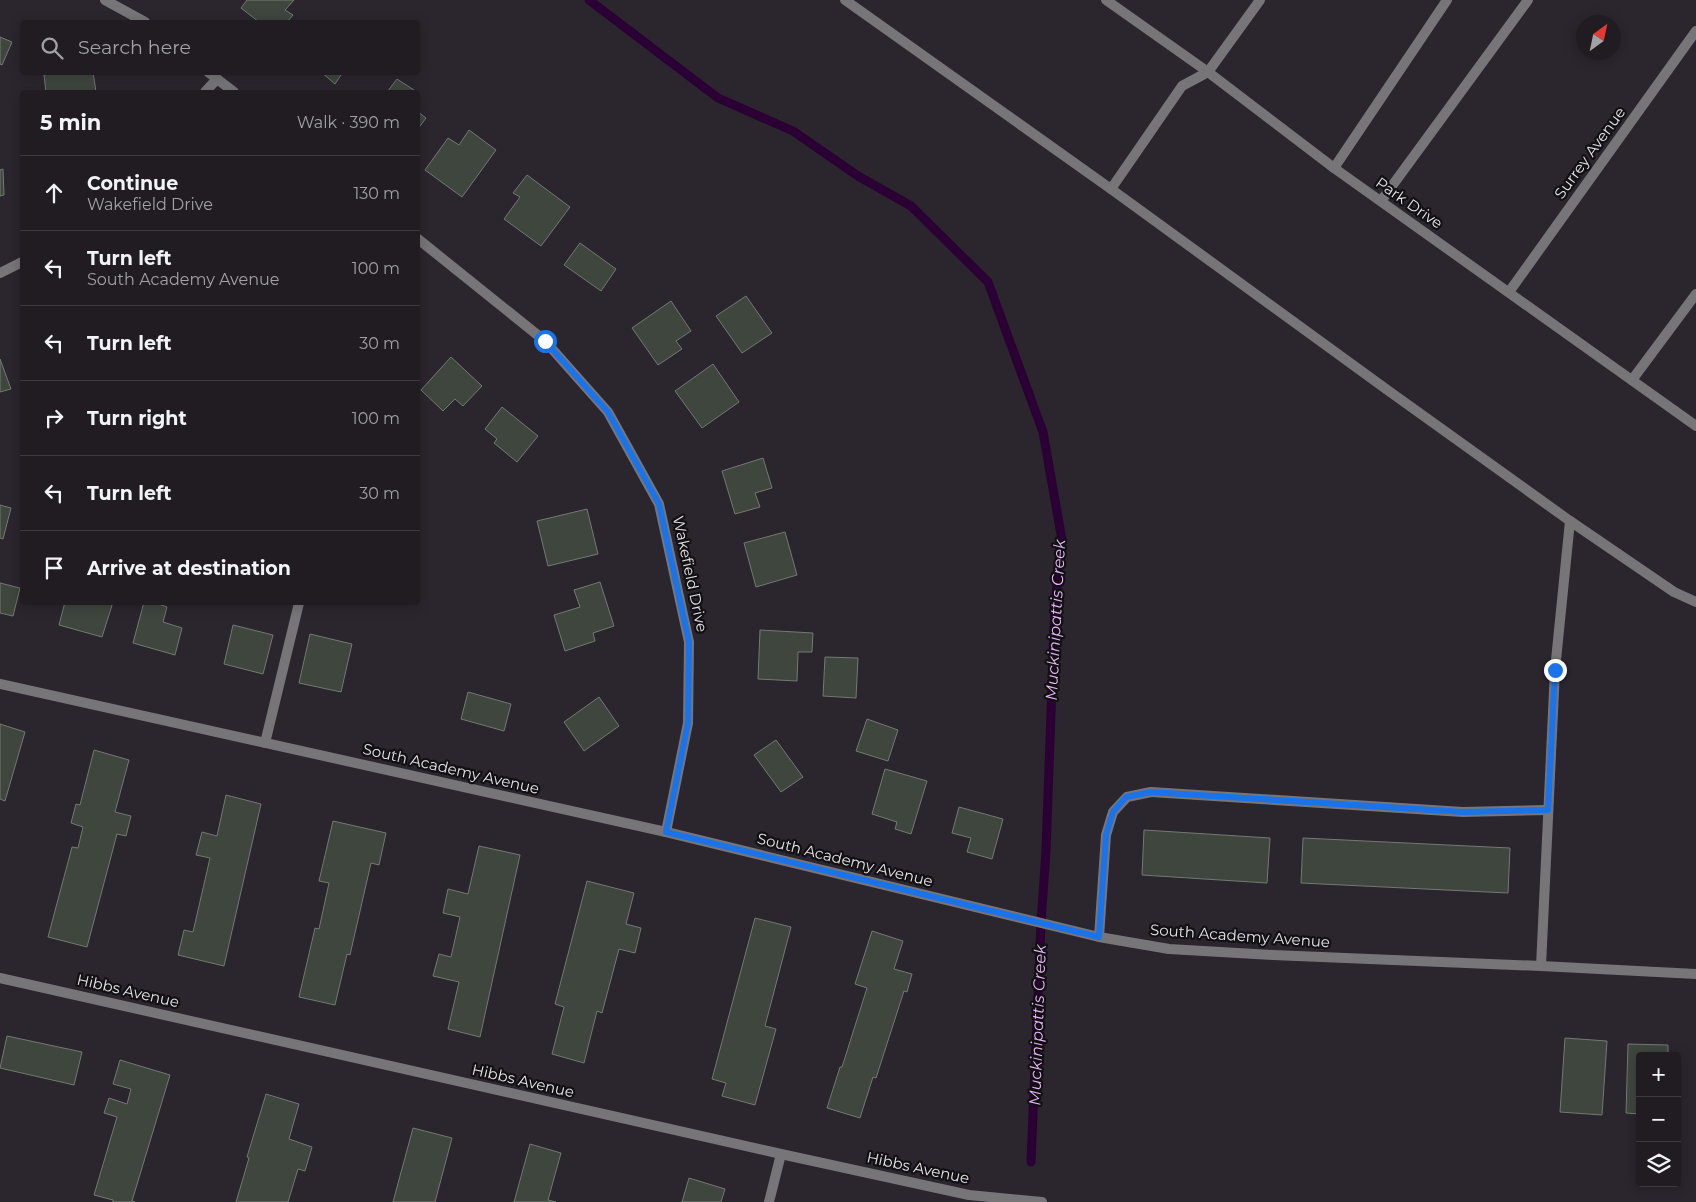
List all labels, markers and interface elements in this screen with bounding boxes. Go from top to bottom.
north arrow [1576,15,1621,60]
search box [20,20,420,75]
icon: search [38,34,66,62]
text: Search here [78,36,191,59]
street label: Surrey Avenue [1550,103,1629,202]
text: 5 min [40,110,101,135]
text: Walk · 390 m [297,113,400,132]
text: Continue [87,172,178,195]
street label: Park Drive [1372,173,1446,233]
icon: ahead [40,179,68,207]
text: 130 m [353,184,400,203]
text: Wakefield Drive [87,195,213,214]
text: Turn left [87,247,172,270]
icon: left [40,254,68,282]
text: 100 m [352,259,400,278]
text: South Academy Avenue [87,270,279,289]
icon: left [40,329,68,357]
route start [534,330,557,353]
text: Turn left [87,332,172,355]
text: 30 m [359,334,400,353]
icon: right [40,404,68,432]
text: Turn right [87,407,187,430]
text: 100 m [352,409,400,428]
icon: left [40,479,68,507]
text: Turn left [87,482,172,505]
text: 30 m [359,484,400,503]
street label: Wakefield Drive [669,514,712,634]
water label: Muckinipattis Creek [1042,538,1069,701]
icon: arrive [40,554,68,582]
text: Arrive at destination [87,557,291,580]
route end [1544,659,1567,682]
street label: South Academy Avenue [361,739,541,798]
street label: South Academy Avenue [755,828,935,891]
street label: South Academy Avenue [1149,920,1331,951]
water label: Muckinipattis Creek [1025,943,1050,1106]
street label: Hibbs Avenue [75,970,181,1012]
map controls [1636,1052,1681,1187]
button: + [1636,1052,1681,1097]
street label: Hibbs Avenue [470,1060,576,1102]
button: − [1636,1097,1681,1142]
button: layers [1636,1142,1681,1187]
street label: Hibbs Avenue [865,1147,971,1188]

